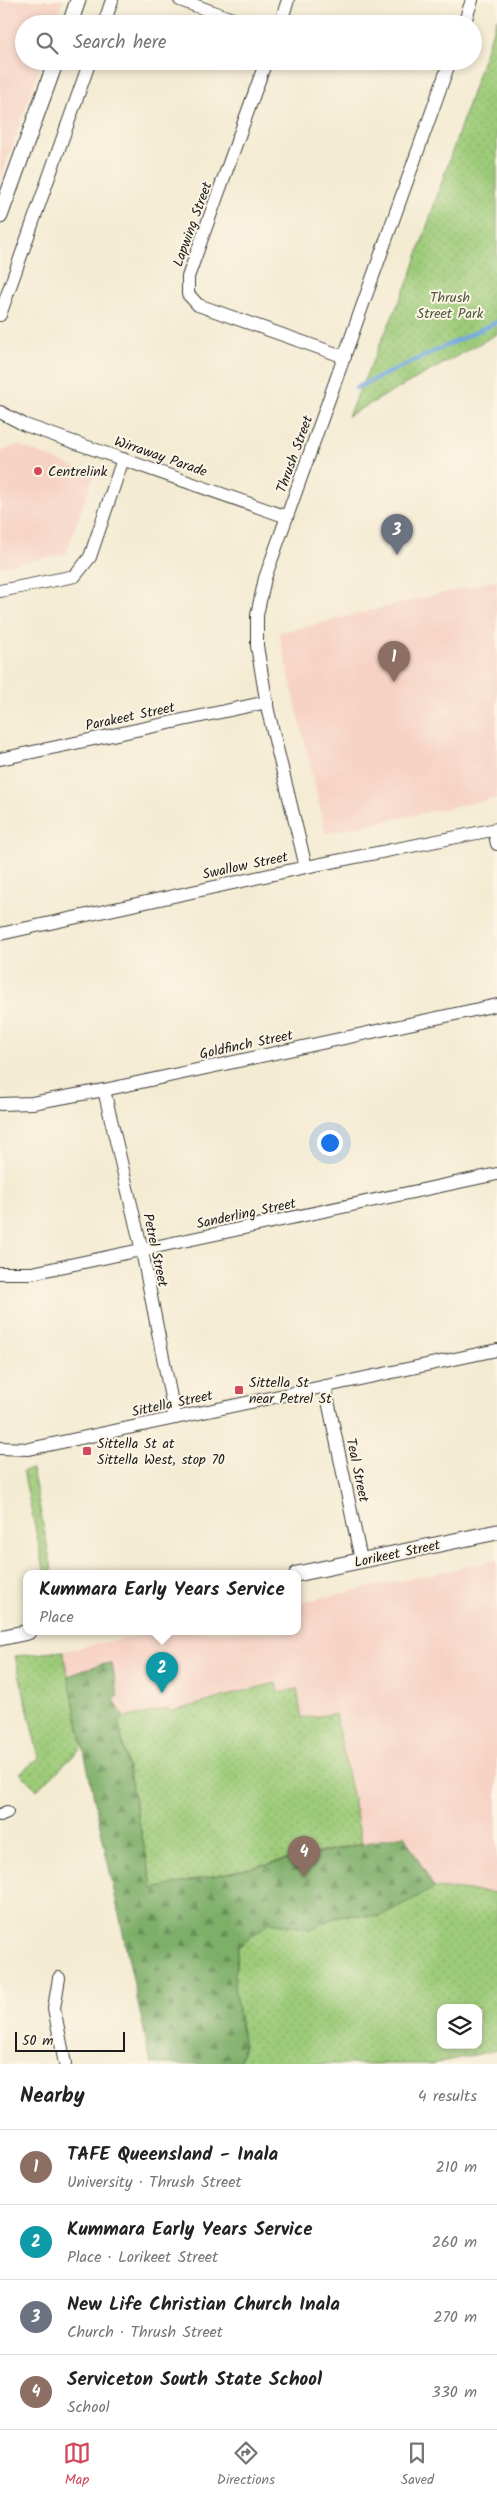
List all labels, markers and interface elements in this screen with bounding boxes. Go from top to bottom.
search box [15,15,482,70]
text: Search here [73,28,167,58]
icon: search [33,29,61,57]
street label: Lapwing Street [167,178,219,270]
park label: Thrush Street Park [417,287,484,325]
street label: Thrush Street [271,412,319,496]
street label: Wirraway Parade [111,431,211,483]
place label: Centrelink [48,461,108,483]
marker: Centrelink [32,465,44,477]
pin: 3 [381,514,413,555]
pin: 1 [378,641,410,682]
street label: Parakeet Street [83,697,178,737]
street label: Swallow Street [200,846,291,886]
street label: Goldfinch Street [197,1024,296,1066]
your location [317,1130,343,1156]
street label: Sanderling Street [194,1193,299,1235]
street label: Petrel Street [136,1211,174,1290]
place label: Sittella St near Petrel St [249,1372,332,1410]
marker: Sittella St near Petrel St [233,1384,245,1396]
street label: Sittella Street [130,1385,215,1423]
place label: Sittella St at Sittella West, stop 70 [97,1433,225,1471]
street label: Teal Street [340,1436,375,1505]
marker: Sittella St at Sittella West, stop 70 [81,1445,93,1457]
street label: Lorikeet Street [352,1534,443,1574]
popup [23,1570,301,1635]
text: Kummara Early Years Service [39,1575,285,1605]
text: Place [39,1605,74,1630]
pin: 2 [146,1652,178,1693]
pin: 4 [288,1836,320,1877]
map controls [437,2004,482,2049]
button: layers [437,2004,482,2049]
scale bar [15,2029,125,2052]
text: 50 m [22,2030,53,2052]
text: Nearby [20,2080,85,2113]
text: 4 results [418,2084,477,2109]
text: TAFE Queensland - Inala [67,2140,278,2170]
text: 1 [34,2155,38,2180]
text: 210 m [436,2155,477,2180]
text: University · Thrush Street [67,2170,242,2195]
text: Kummara Early Years Service [67,2215,313,2245]
text: 2 [31,2230,41,2255]
text: 260 m [432,2230,477,2255]
text: Place · Lorikeet Street [67,2245,218,2270]
text: New Life Christian Church Inala [67,2290,340,2320]
text: 3 [32,2305,40,2330]
text: 270 m [433,2305,477,2330]
text: Church · Thrush Street [67,2320,223,2345]
text: Serviceton South State School [67,2365,322,2395]
text: 4 [32,2380,40,2405]
text: 330 m [432,2380,477,2405]
text: School [67,2395,110,2420]
tab: Map [63,2439,91,2491]
tab: Directions [217,2439,275,2491]
tab: Saved [401,2439,434,2491]

